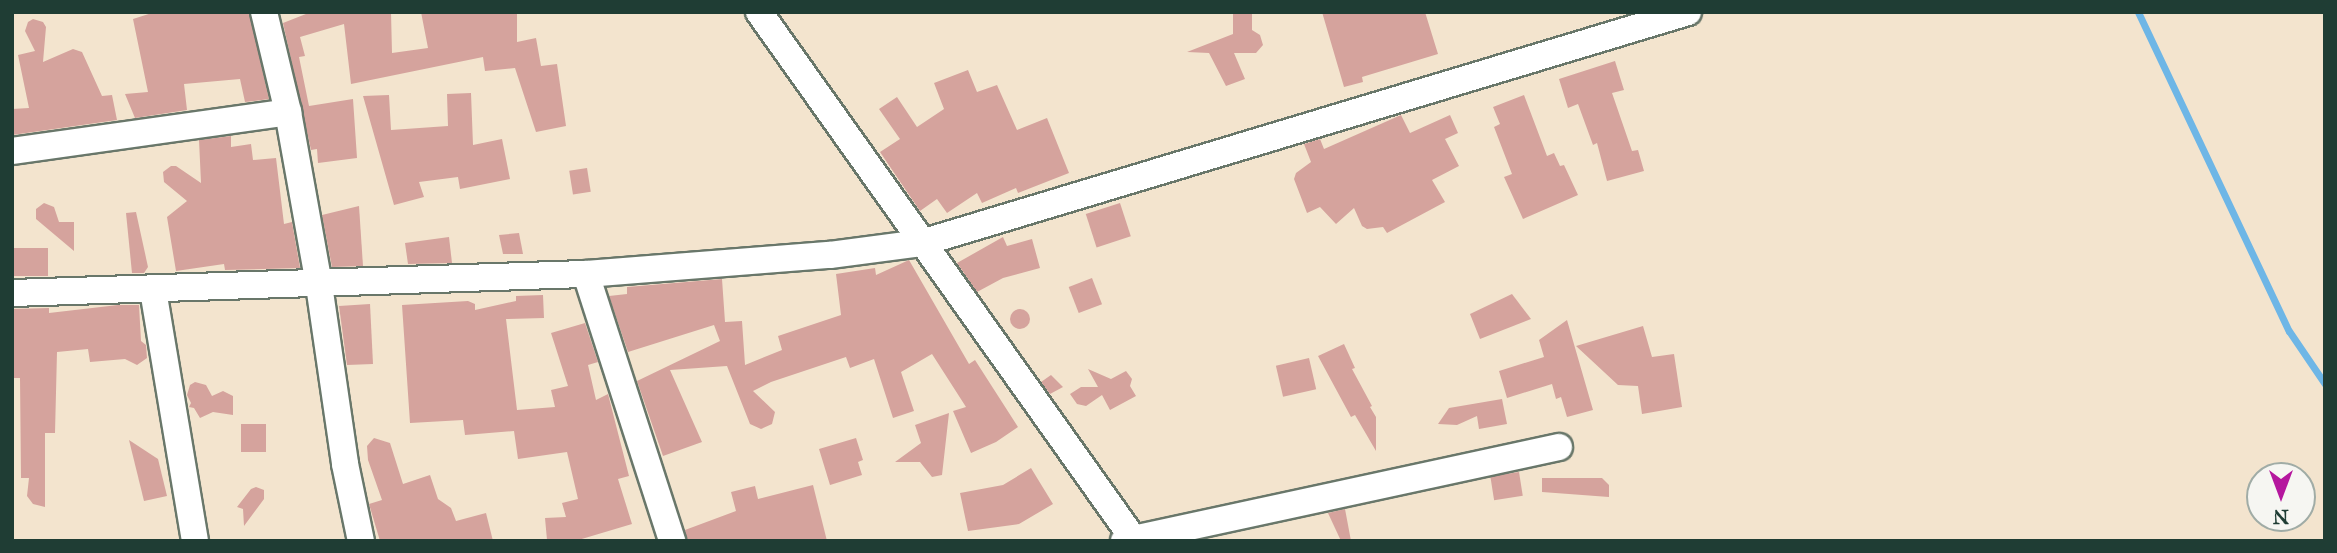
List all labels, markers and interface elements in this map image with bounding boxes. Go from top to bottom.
north arrow [2246,462,2316,532]
text: N [2273,505,2289,528]

